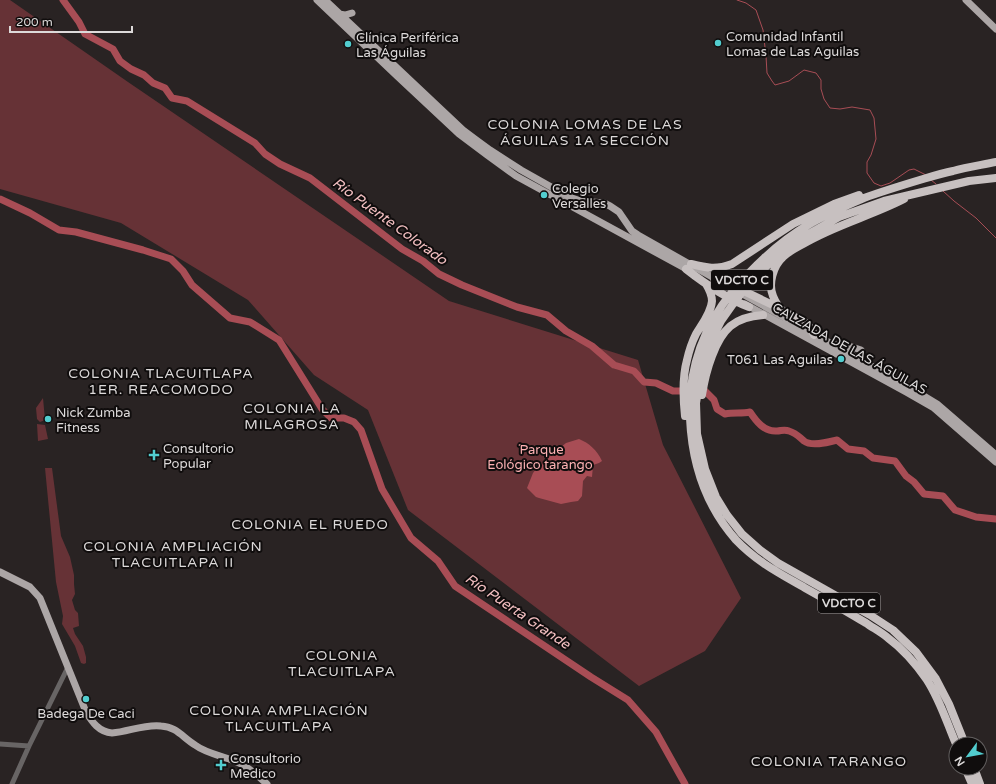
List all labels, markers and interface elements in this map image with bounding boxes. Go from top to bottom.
scale bar [10,8,132,34]
text: 200 m [16,15,53,29]
place label: Comunidad Infantil Lomas de Las Aguilas [726,29,859,60]
place label: Clínica Periférica Las Águilas [356,30,459,61]
marker: Comunidad Infantil Lomas de Las Aguilas [713,38,723,48]
marker: Clínica Periférica Las Águilas [343,39,353,49]
district label: COLONIA LOMAS DE LAS ÁGUILAS 1A SECCIÓN [487,116,683,149]
water label: Río Puente Colorado [329,174,451,269]
place label: Colegio Versalles [552,181,606,212]
marker: Colegio Versalles [539,190,549,200]
road number: VDCTO C [711,270,773,290]
street label: CALZADA DE LAS ÁGUILAS [769,300,930,398]
place label: T061 Las Aguilas [727,352,833,368]
marker: T061 Las Aguilas [836,354,846,364]
district label: COLONIA TLACUITLAPA 1ER. REACOMODO [68,365,254,398]
district label: COLONIA LA MILAGROSA [243,400,341,433]
place label: Nick Zumba Fitness [56,405,131,436]
marker: Nick Zumba Fitness [43,414,53,424]
place label: Consultorio Popular [163,441,234,472]
park label: ´Parque Eológico tarango [487,442,593,473]
marker: Consultorio Popular [148,449,160,461]
district label: COLONIA EL RUEDO [231,516,389,533]
district label: COLONIA AMPLIACIÓN TLACUITLAPA II [83,538,263,571]
water label: Río Puerta Grande [462,570,574,653]
road number: VDCTO C [818,593,880,613]
district label: COLONIA TLACUITLAPA [288,647,396,680]
marker: Badega De Caci [81,694,91,704]
district label: COLONIA AMPLIACIÓN TLACUITLAPA [189,702,369,735]
place label: Badega De Caci [37,706,135,722]
north arrow [948,736,988,776]
place label: Consultorio Medico [230,751,301,782]
district label: COLONIA TARANGO [751,753,907,770]
text: N [952,754,968,768]
marker: Consultorio Medico [215,759,227,771]

